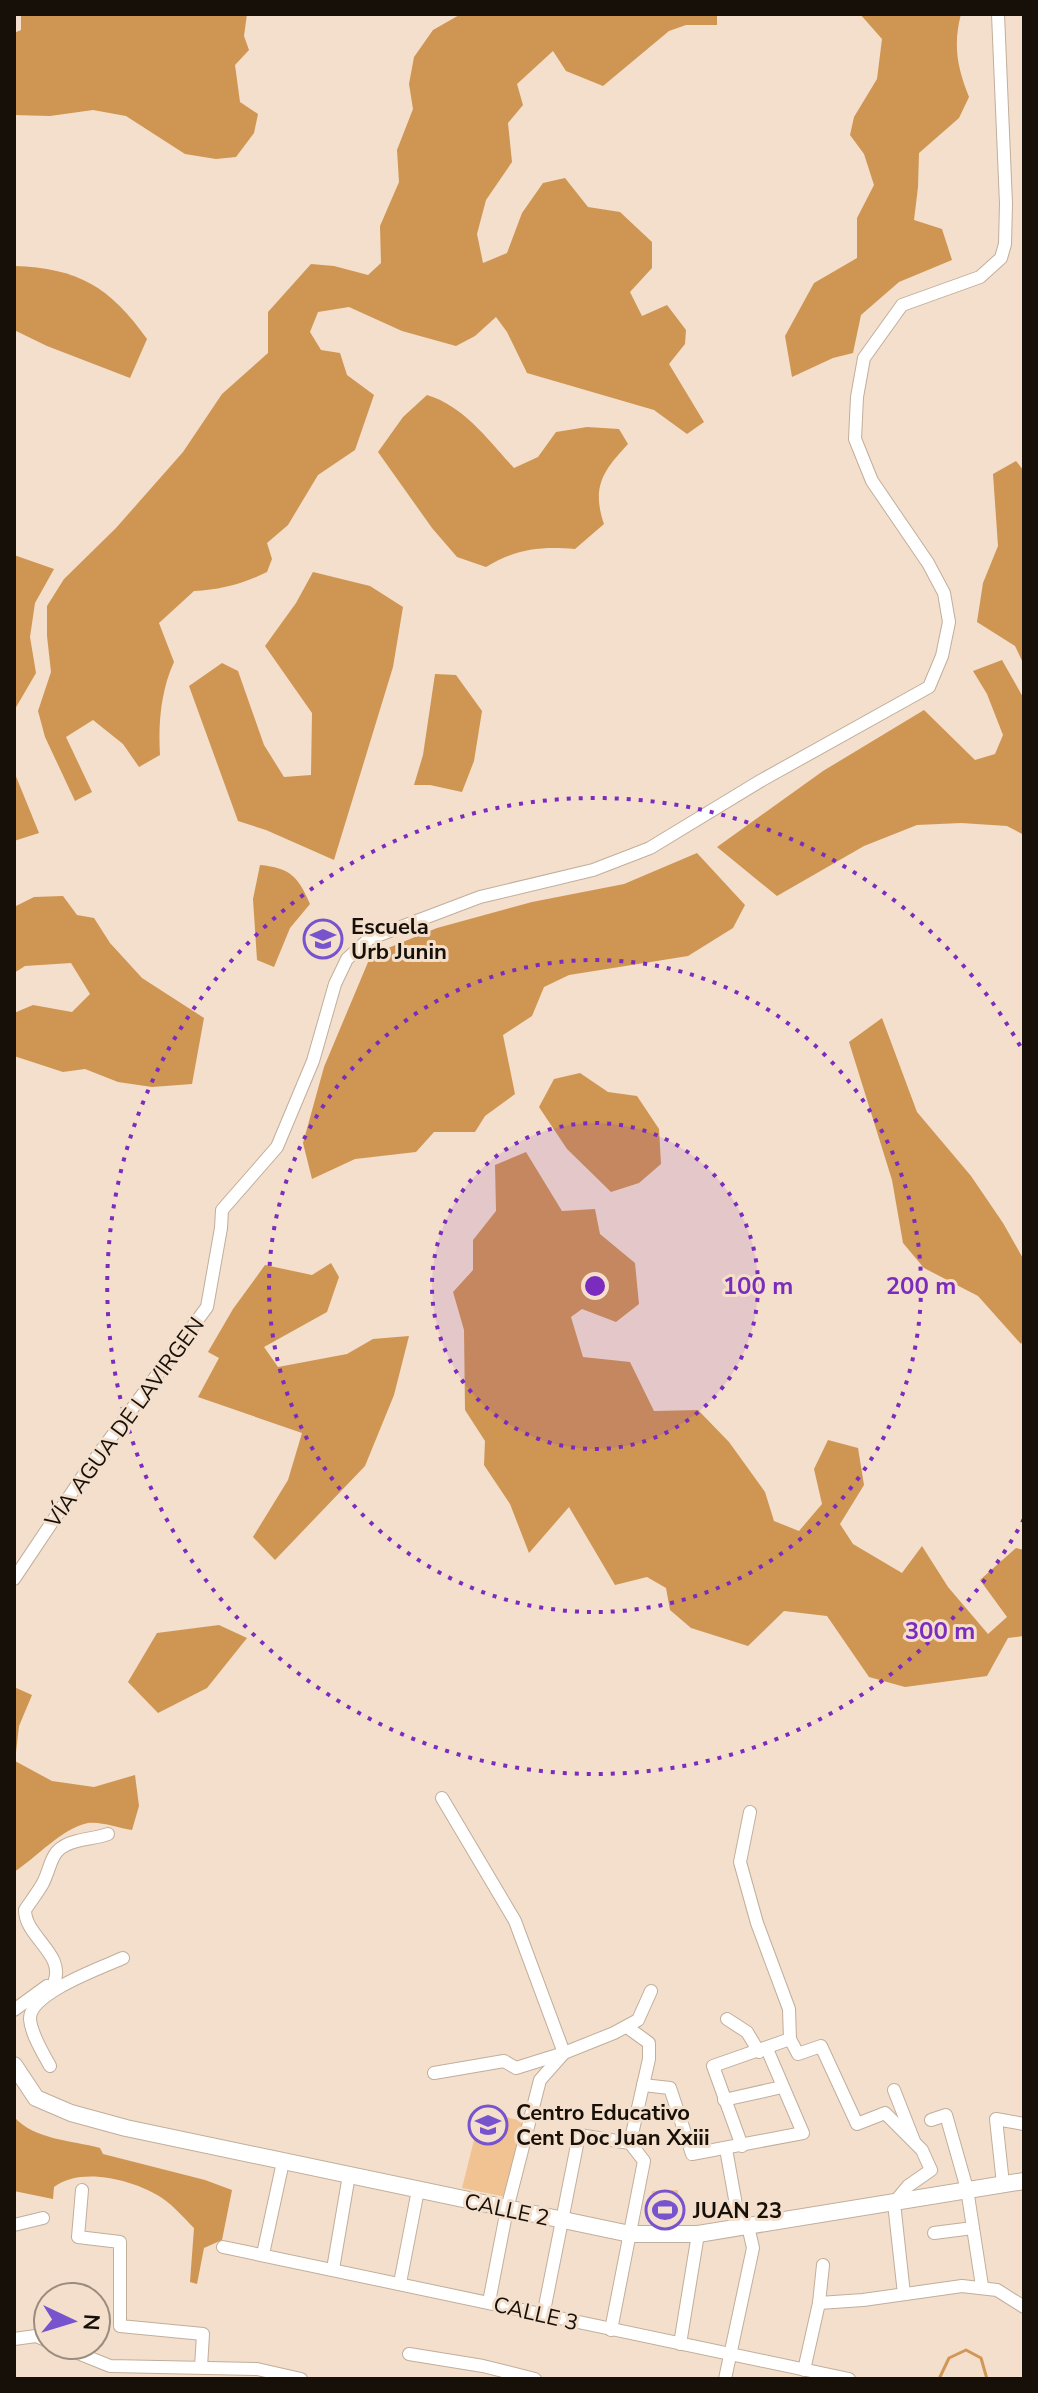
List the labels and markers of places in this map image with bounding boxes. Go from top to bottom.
place label: Escuela Urb Junin [351,912,447,967]
school or university icon: Escuela Urb Junin [302,918,344,960]
centre of rings [581,1272,609,1300]
place label: Centro Educativo Cent Doc Juan Xxiii [516,2098,710,2153]
school or university icon: Centro Educativo Cent Doc Juan Xxiii [467,2104,509,2146]
sports icon: JUAN 23 [644,2189,686,2231]
place label: JUAN 23 [692,2196,782,2226]

